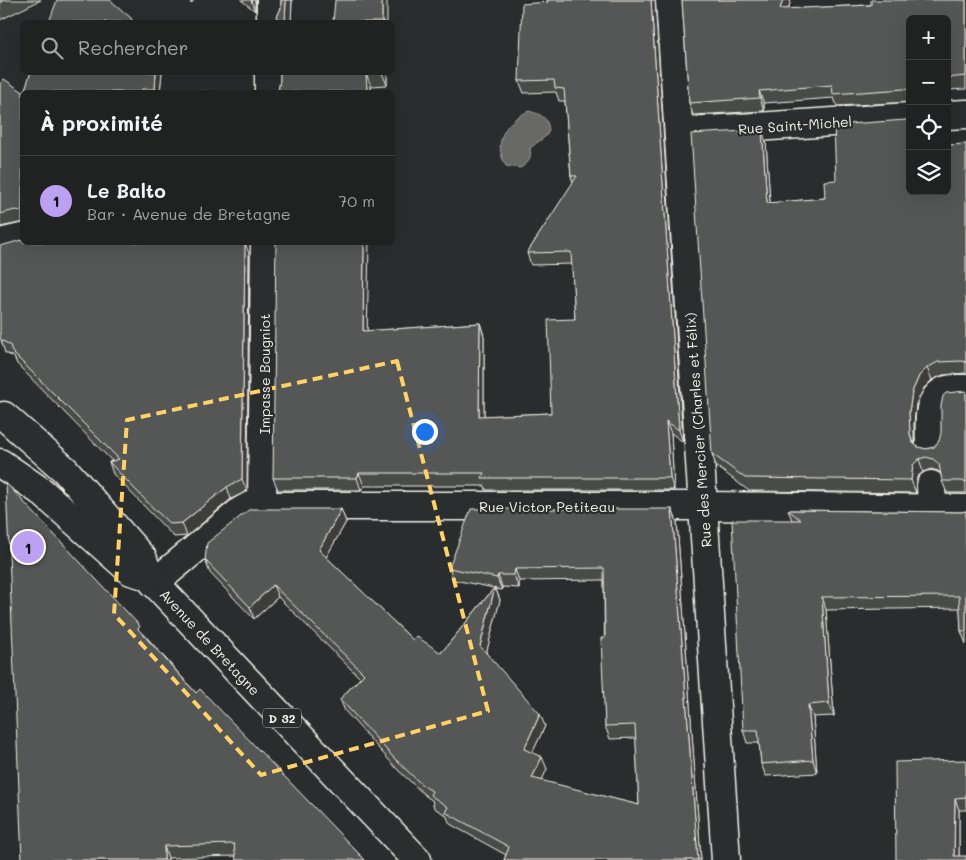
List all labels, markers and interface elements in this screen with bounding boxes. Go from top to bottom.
map controls [906,15,951,195]
button: + [906,15,951,60]
search box [20,20,395,75]
icon: search [38,34,66,62]
text: Rechercher [78,35,188,60]
button: − [906,60,951,105]
button: locate [906,105,951,150]
text: À proximité [40,109,163,136]
street label: Rue Saint-Michel [737,112,853,138]
button: layers [906,150,951,195]
text: Le Balto [87,178,166,203]
text: 1 [52,190,60,211]
text: 70 m [338,190,375,211]
text: Bar · Avenue de Bretagne [87,203,291,224]
street label: Rue des Mercier (Charles et Félix) [680,312,716,548]
street label: Impasse Bougniot [255,314,274,434]
your location [412,419,438,445]
street label: Rue Victor Petiteau [479,497,615,516]
pin: 1 [12,528,44,566]
street label: Avenue de Bretagne [156,585,264,699]
road number: D 32 [263,708,301,728]

